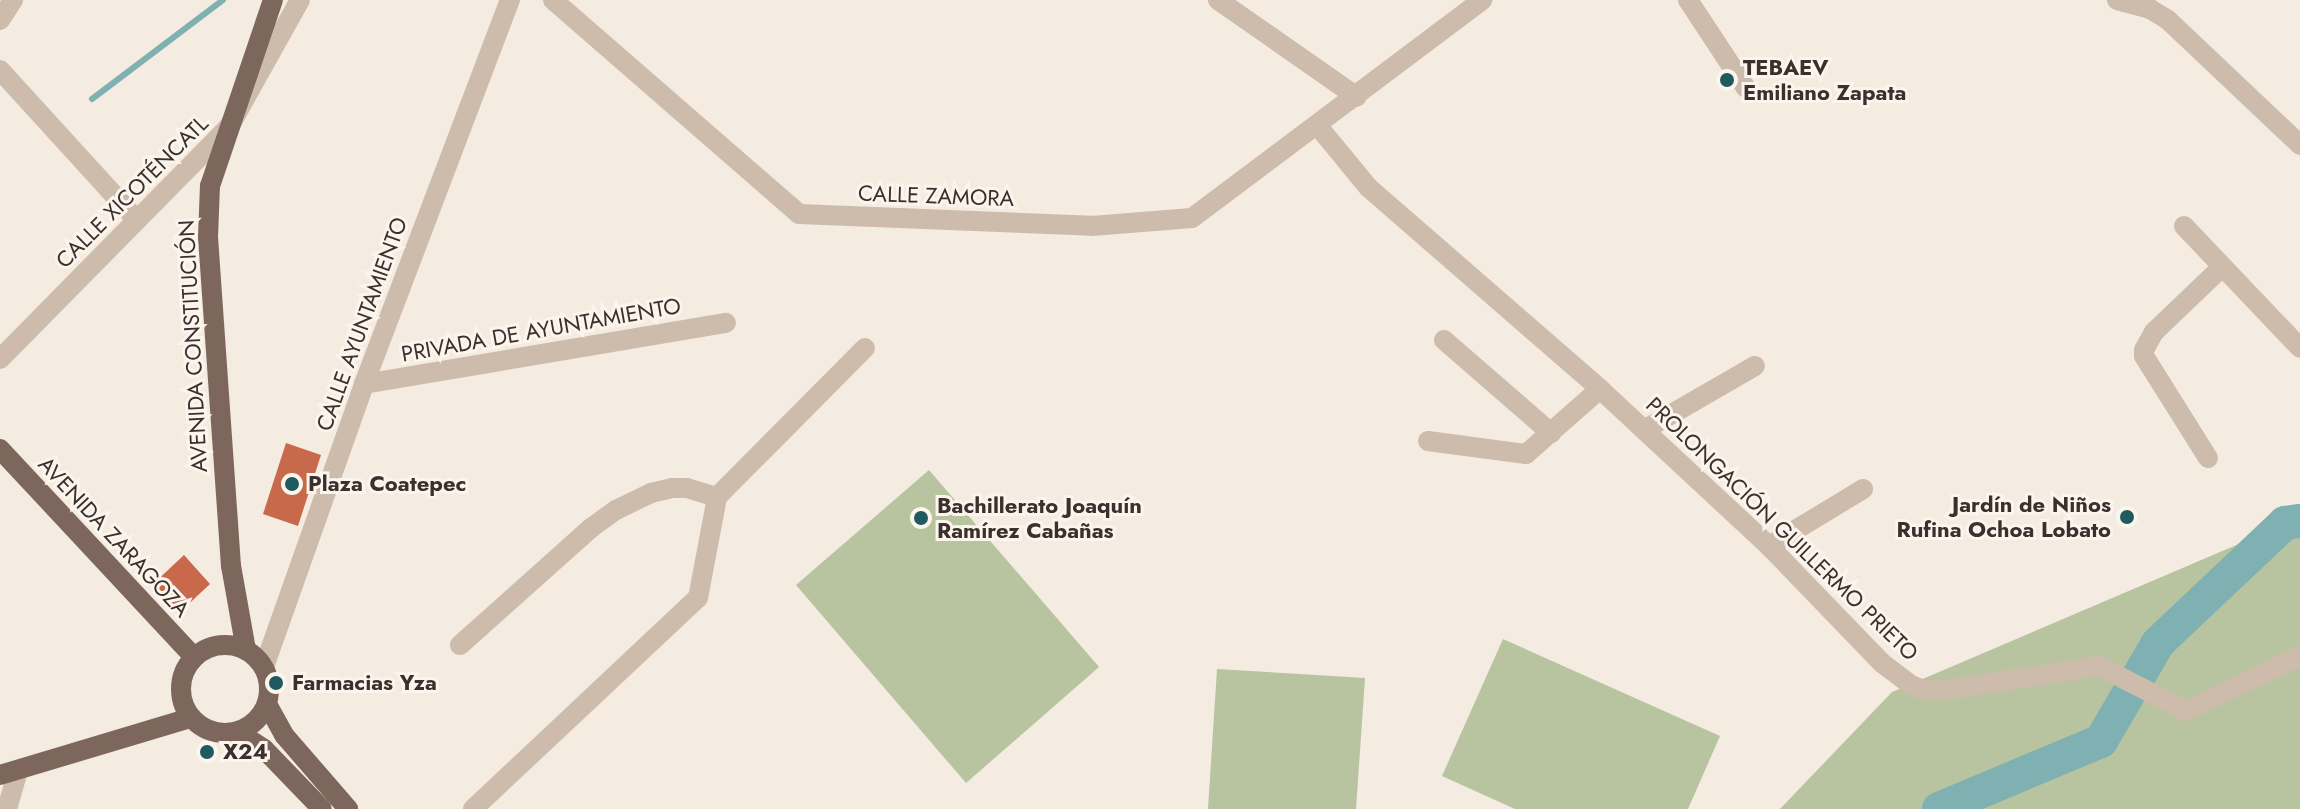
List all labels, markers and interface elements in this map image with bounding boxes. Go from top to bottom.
place label: TEBAEV Emiliano Zapata [1743,54,1906,106]
marker: TEBAEV Emiliano Zapata [1718,71,1736,89]
street label: CALLE XICOTÉNCATL [50,110,214,274]
street label: CALLE ZAMORA [857,180,1015,212]
street label: CALLE AYUNTAMIENTO [311,214,413,434]
street label: AVENIDA CONSTITUCIÓN [173,219,213,473]
street label: PRIVADA DE AYUNTAMIENTO [399,292,683,368]
street label: PROLONGACIÓN GUILLERMO PRIETO [1641,392,1923,666]
street label: AVENIDA ZARAGOZA [33,451,195,623]
place label: Plaza Coatepec [308,471,466,497]
marker: Plaza Coatepec [283,475,301,493]
place label: Jardín de Niños Rufina Ochoa Lobato [1896,491,2111,542]
place label: Bachillerato Joaquín Ramírez Cabañas [937,492,1142,544]
marker: Jardín de Niños Rufina Ochoa Lobato [2118,508,2136,526]
marker: Bachillerato Joaquín Ramírez Cabañas [912,509,930,527]
place label: Farmacias Yza [292,670,437,696]
marker: Farmacias Yza [267,674,285,692]
place label: X24 [223,739,268,765]
marker: X24 [198,743,216,761]

